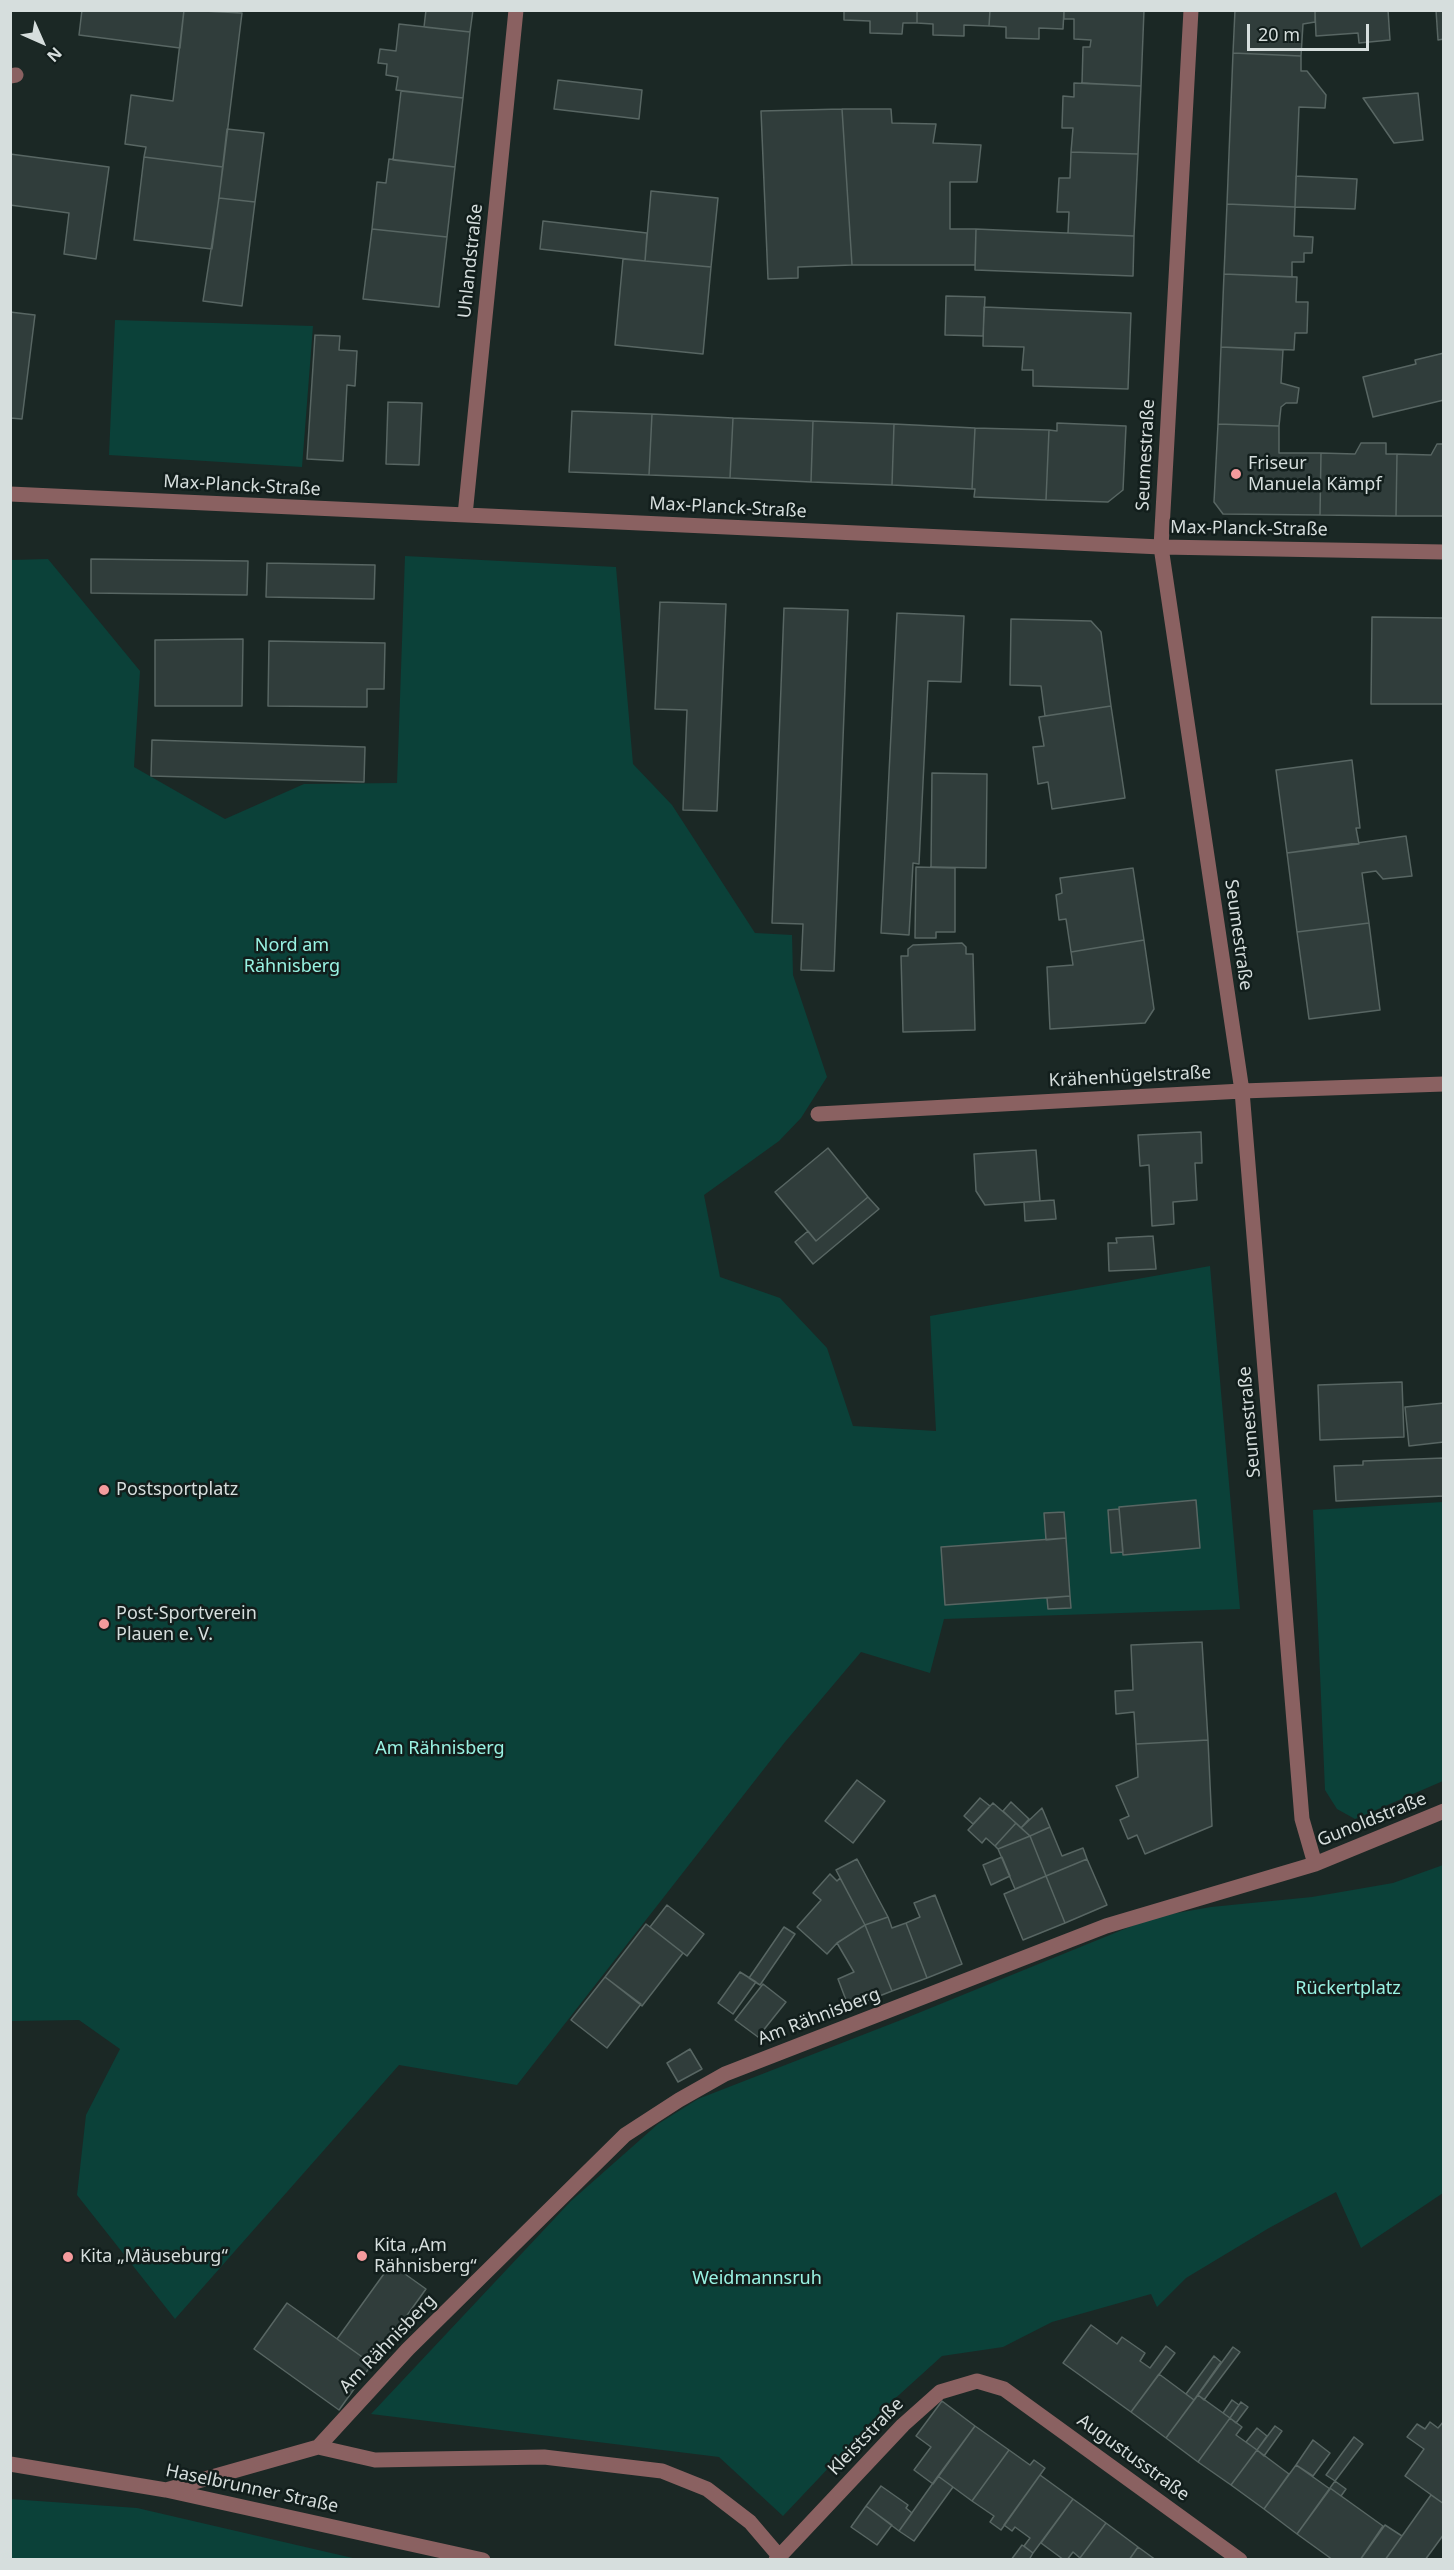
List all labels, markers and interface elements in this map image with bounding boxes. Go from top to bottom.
north arrow [12,12,72,72]
scale bar [1250,12,1372,50]
text: 20 m [1258,22,1300,46]
text: N [42,42,67,67]
street label: Uhlandstraße [454,203,488,319]
street label: Seumestraße [1132,399,1160,511]
place label: Friseur Manuela Kämpf [1248,453,1382,496]
marker: Friseur Manuela Kämpf [1229,467,1243,481]
street label: Max-Planck-Straße [163,471,321,501]
street label: Max-Planck-Straße [649,493,807,523]
street label: Max-Planck-Straße [1170,517,1328,541]
street label: Seumestraße [1220,878,1256,992]
park label: Nord am Rähnisberg [244,935,340,978]
street label: Krähenhügelstraße [1048,1062,1212,1092]
street label: Seumestraße [1234,1365,1266,1479]
place label: Postsportplatz [116,1479,238,1501]
marker: Postsportplatz [97,1483,111,1497]
place label: Post-Sportverein Plauen e. V. [116,1603,257,1646]
marker: Post-Sportverein Plauen e. V. [97,1617,111,1631]
park label: Am Rähnisberg [375,1738,505,1760]
street label: Gunoldstraße [1314,1788,1430,1852]
park label: Rückertplatz [1295,1978,1401,2000]
street label: Am Rähnisberg [755,1984,883,2050]
place label: Kita „Am Rähnisberg“ [374,2235,477,2278]
place label: Kita „Mäuseburg“ [80,2246,228,2268]
marker: Kita „Am Rähnisberg“ [355,2249,369,2263]
marker: Kita „Mäuseburg“ [61,2250,75,2264]
park label: Weidmannsruh [692,2268,822,2290]
street label: Am Rähnisberg [335,2290,441,2398]
street label: Kleiststraße [824,2394,908,2480]
street label: Augustusstraße [1073,2410,1193,2506]
street label: Haselbrunner Straße [164,2460,340,2518]

